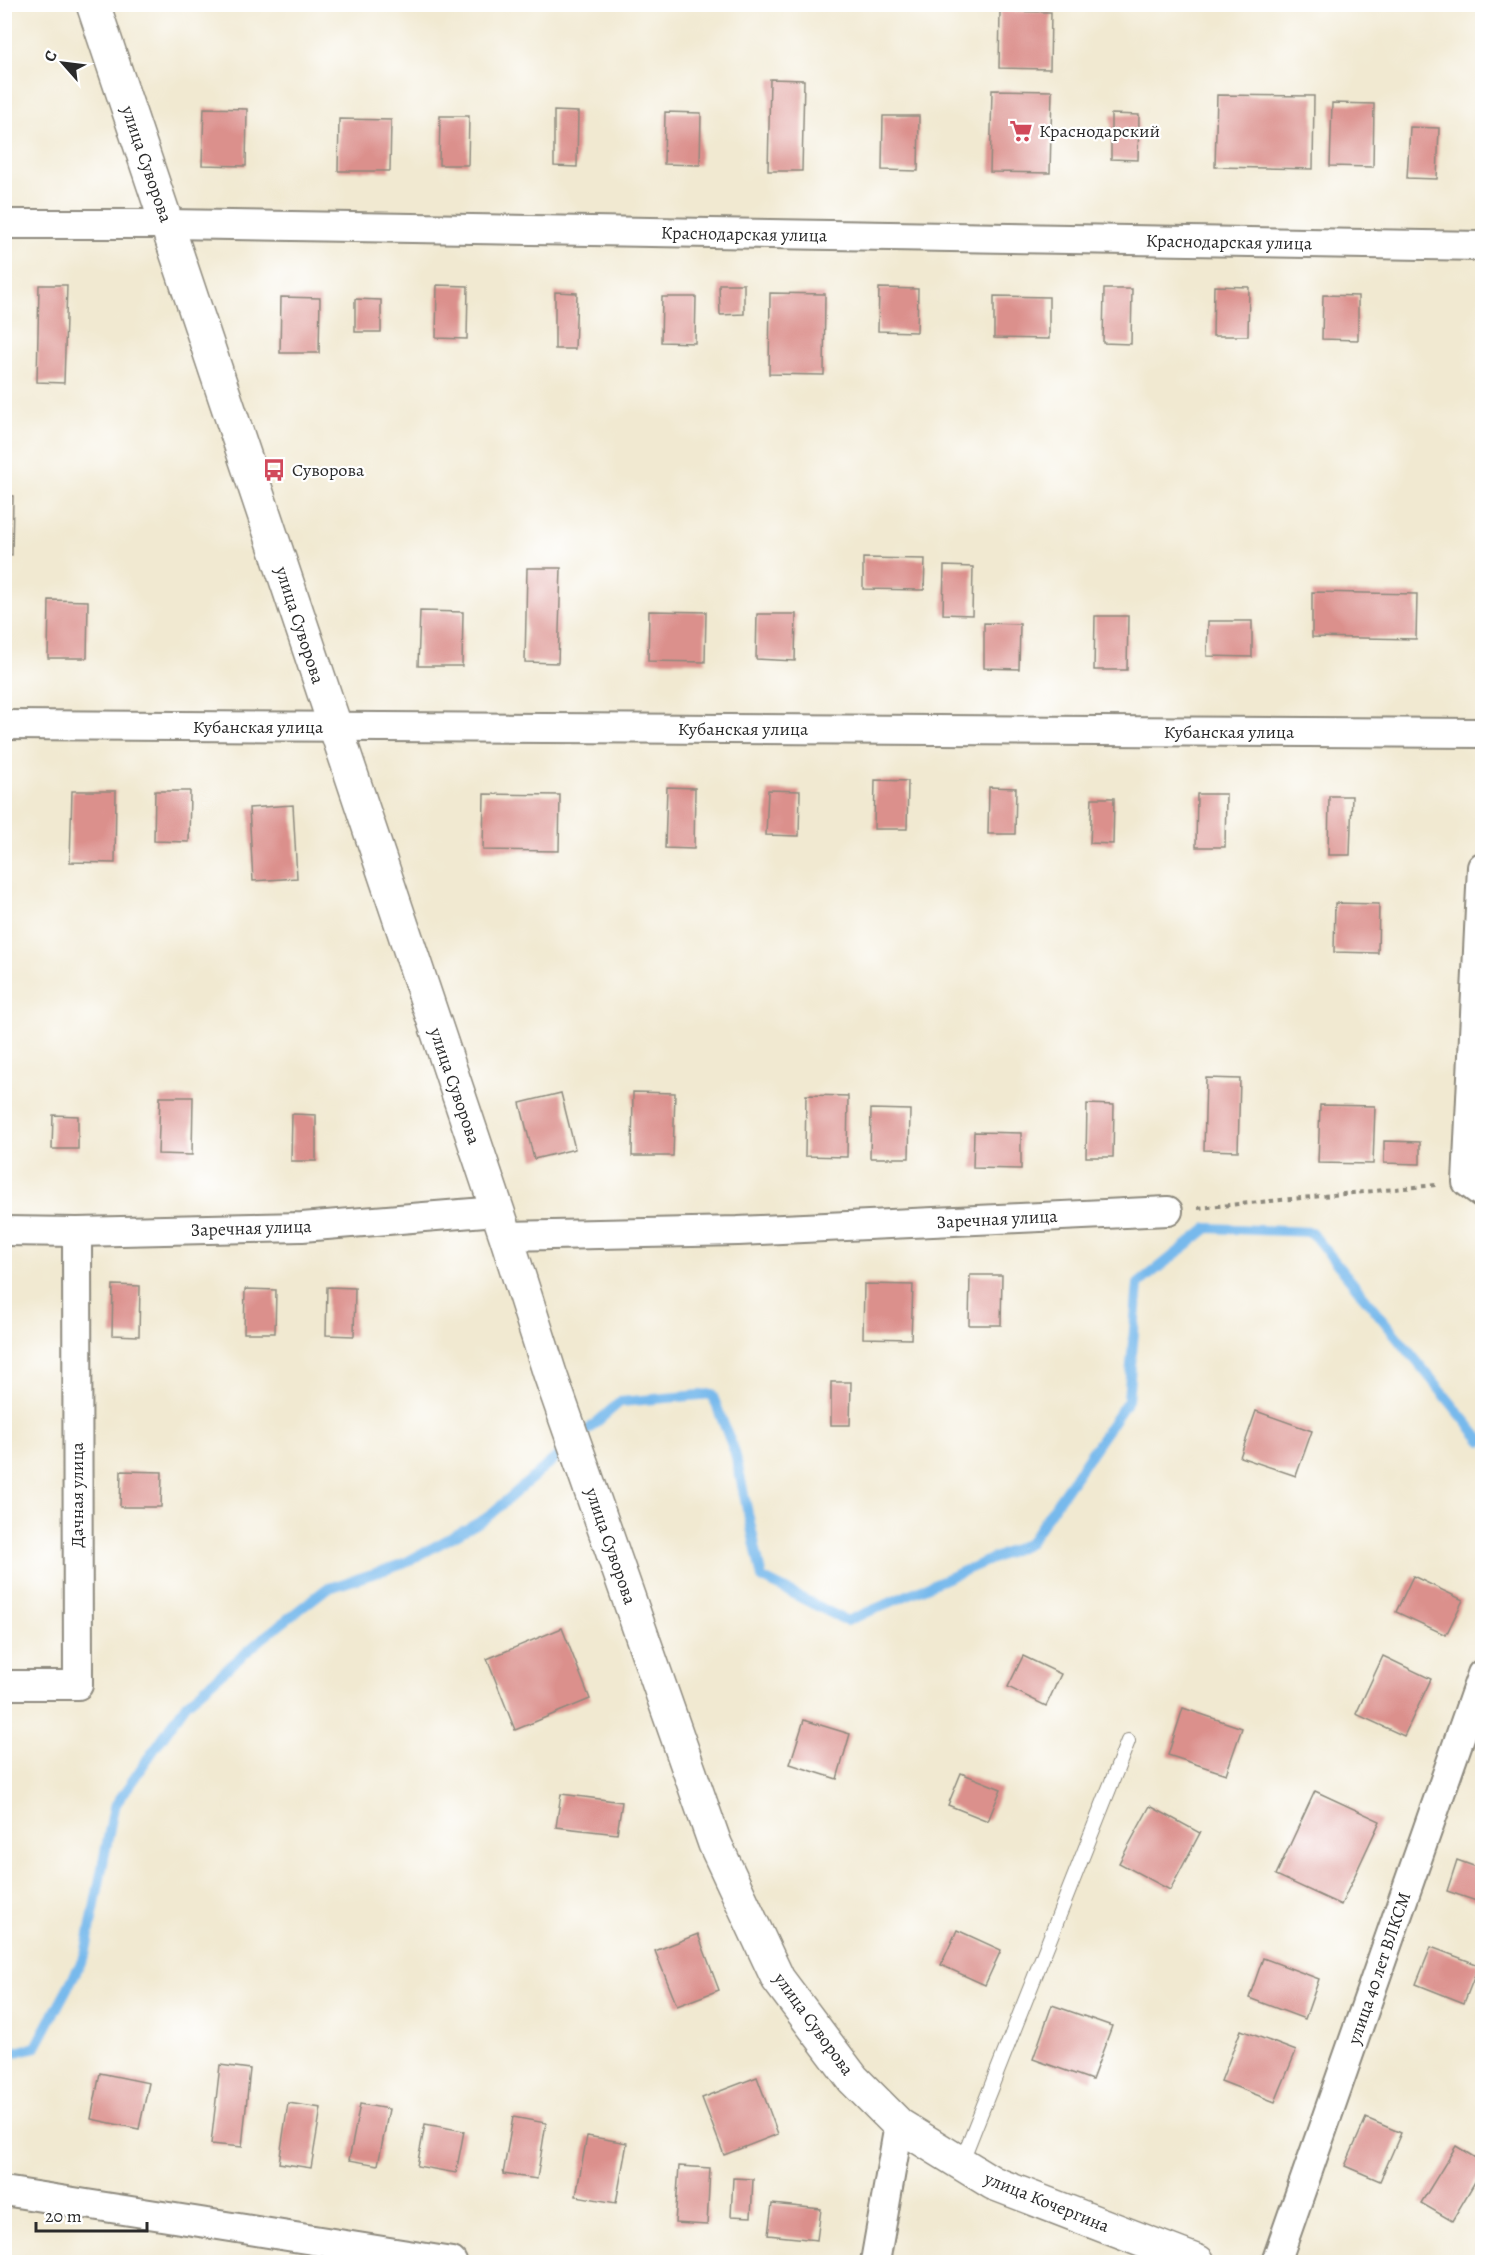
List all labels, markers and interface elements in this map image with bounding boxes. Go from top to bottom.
north arrow [33,33,93,93]
text: С [39,47,63,66]
street label: улица Суворова [115,102,178,226]
supermarket icon: Краснодарский [1008,118,1034,144]
place label: Краснодарский [1039,119,1160,143]
street label: Краснодарская улица [661,221,828,247]
street label: Краснодарская улица [1146,229,1313,255]
bus stop icon: Суворова [261,457,287,483]
place label: Суворова [292,458,365,482]
street label: улица Суворова [269,562,330,687]
street label: Кубанская улица [193,715,324,739]
street label: Кубанская улица [678,717,809,741]
street label: Кубанская улица [1164,720,1295,744]
street label: улица Суворова [423,1024,486,1148]
street label: Заречная улица [936,1204,1059,1234]
street label: Заречная улица [190,1214,313,1242]
street label: Дачная улица [65,1442,89,1548]
street label: улица Суворова [579,1484,642,1608]
street label: улица 40 лет ВЛКСМ [1341,1889,1416,2048]
street label: улица Суворова [768,1967,860,2081]
street label: улица Кочергина [980,2166,1114,2238]
scale bar [36,2195,147,2233]
text: 20 m [45,2204,82,2228]

